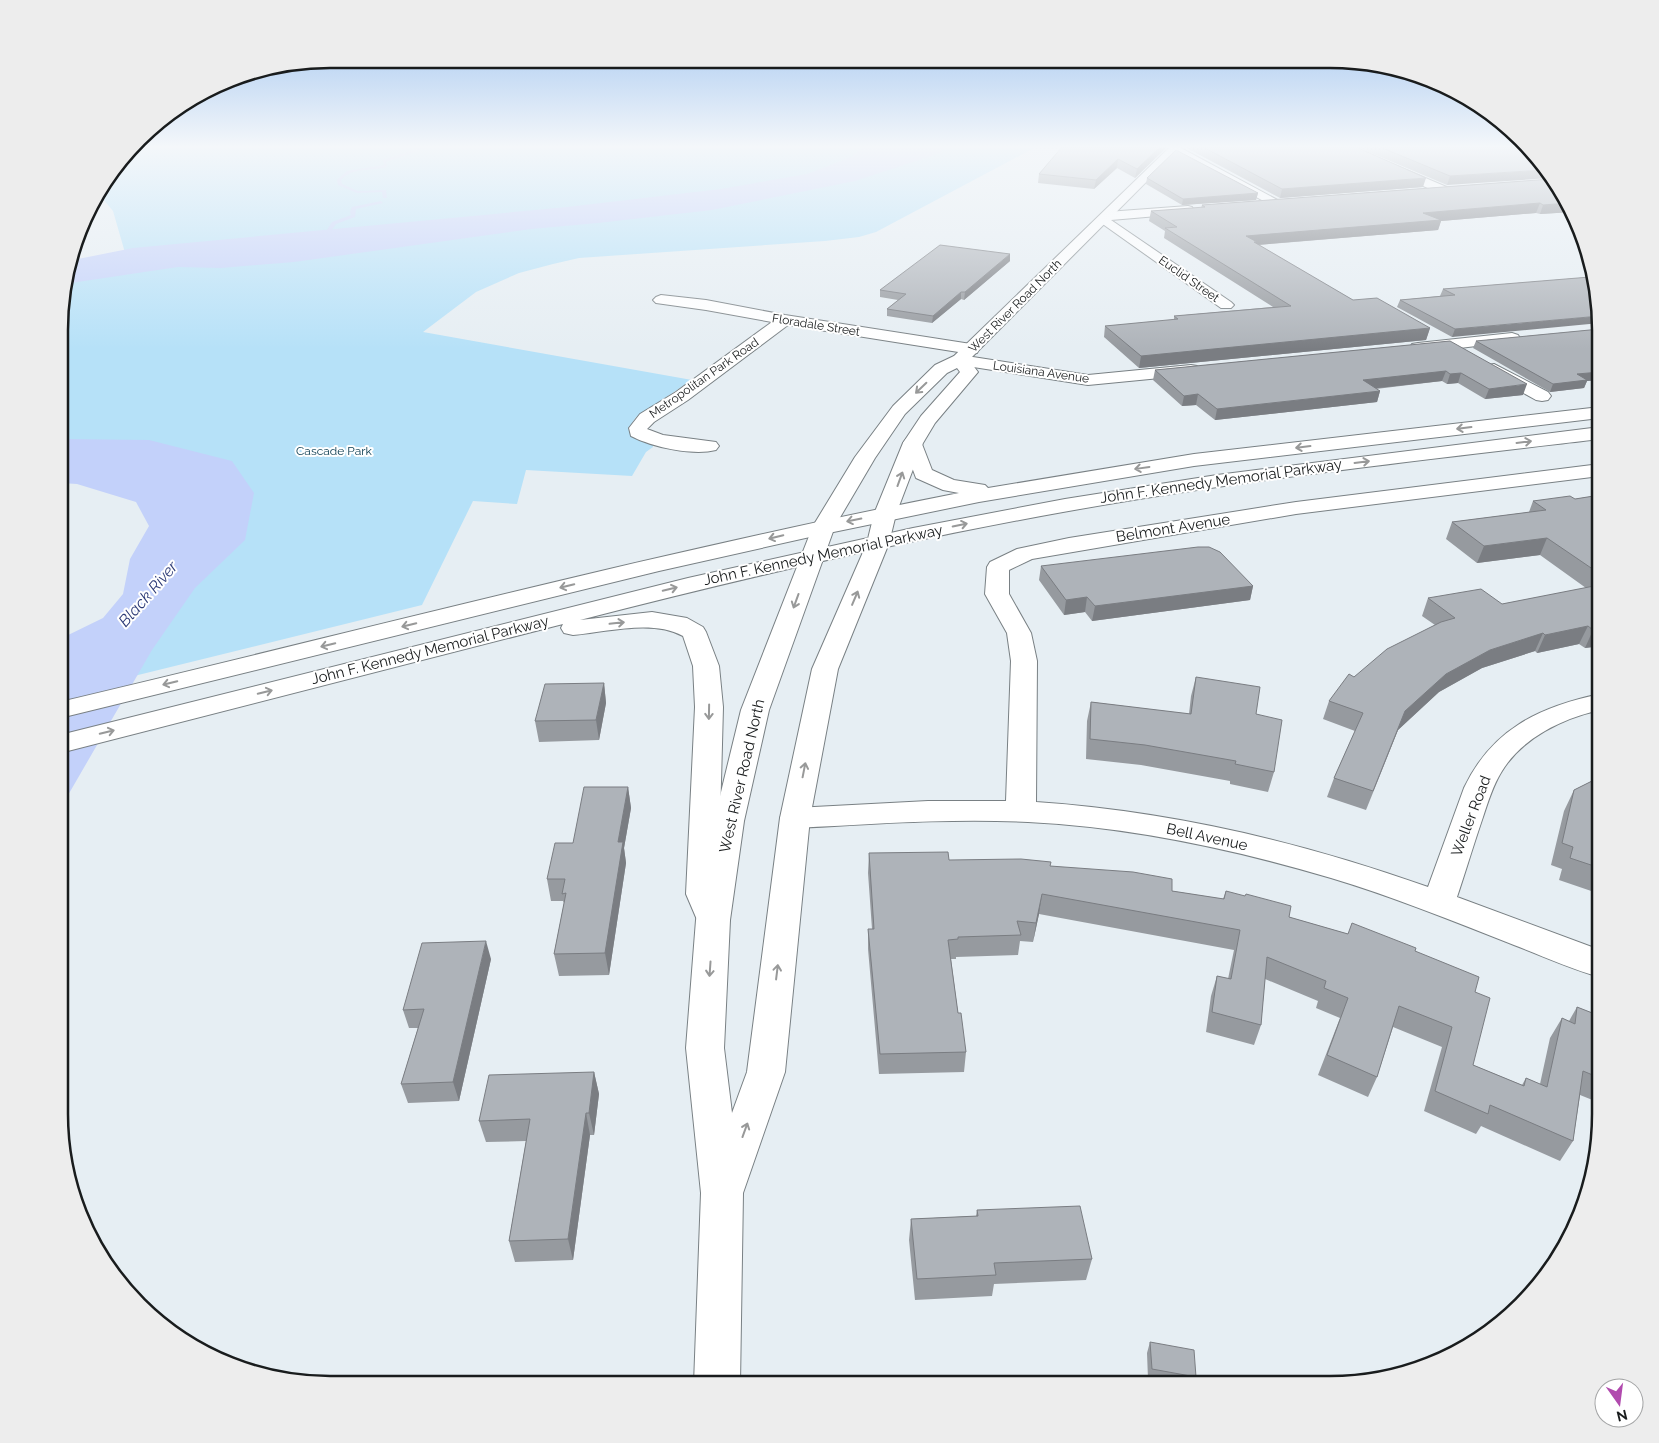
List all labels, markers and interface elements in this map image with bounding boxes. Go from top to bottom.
street label: Euclid Street [1156,253,1222,305]
street label: West River Road North [966,257,1064,355]
street label: Floradale Street [771,311,861,339]
street label: Metropolitan Park Road [647,335,761,421]
street label: Louisiana Avenue [992,358,1090,386]
one-way arrow [914,382,927,394]
one-way arrow [1457,423,1473,433]
one-way arrow [1515,437,1531,447]
one-way arrow [1295,442,1311,452]
park label: Cascade Park [296,444,373,458]
street label: John F. Kennedy Memorial Parkway [1099,455,1343,507]
one-way arrow [1354,456,1370,466]
one-way arrow [1134,463,1150,473]
one-way arrow [895,472,905,487]
street label: Belmont Avenue [1115,510,1232,546]
one-way arrow [847,515,863,525]
one-way arrow [951,520,967,530]
street label: John F. Kennedy Memorial Parkway [702,521,944,589]
one-way arrow [769,533,785,542]
water label: Black River [115,557,182,630]
one-way arrow [559,582,575,591]
one-way arrow [662,584,678,593]
one-way arrow [850,591,860,606]
one-way arrow [791,593,800,608]
street label: John F. Kennedy Memorial Parkway [309,612,551,688]
one-way arrow [609,618,625,628]
one-way arrow [402,621,418,630]
one-way arrow [321,641,337,650]
one-way arrow [163,679,179,688]
one-way arrow [257,687,273,696]
street label: West River Road North [716,697,768,855]
one-way arrow [704,704,714,720]
one-way arrow [99,727,115,736]
one-way arrow [800,762,810,778]
street label: Weller Road [1447,773,1495,859]
street label: Bell Avenue [1165,820,1249,854]
one-way arrow [706,960,715,976]
one-way arrow [772,965,782,981]
one-way arrow [741,1123,750,1139]
north arrow [1594,1378,1644,1428]
text: N [1615,1407,1629,1425]

